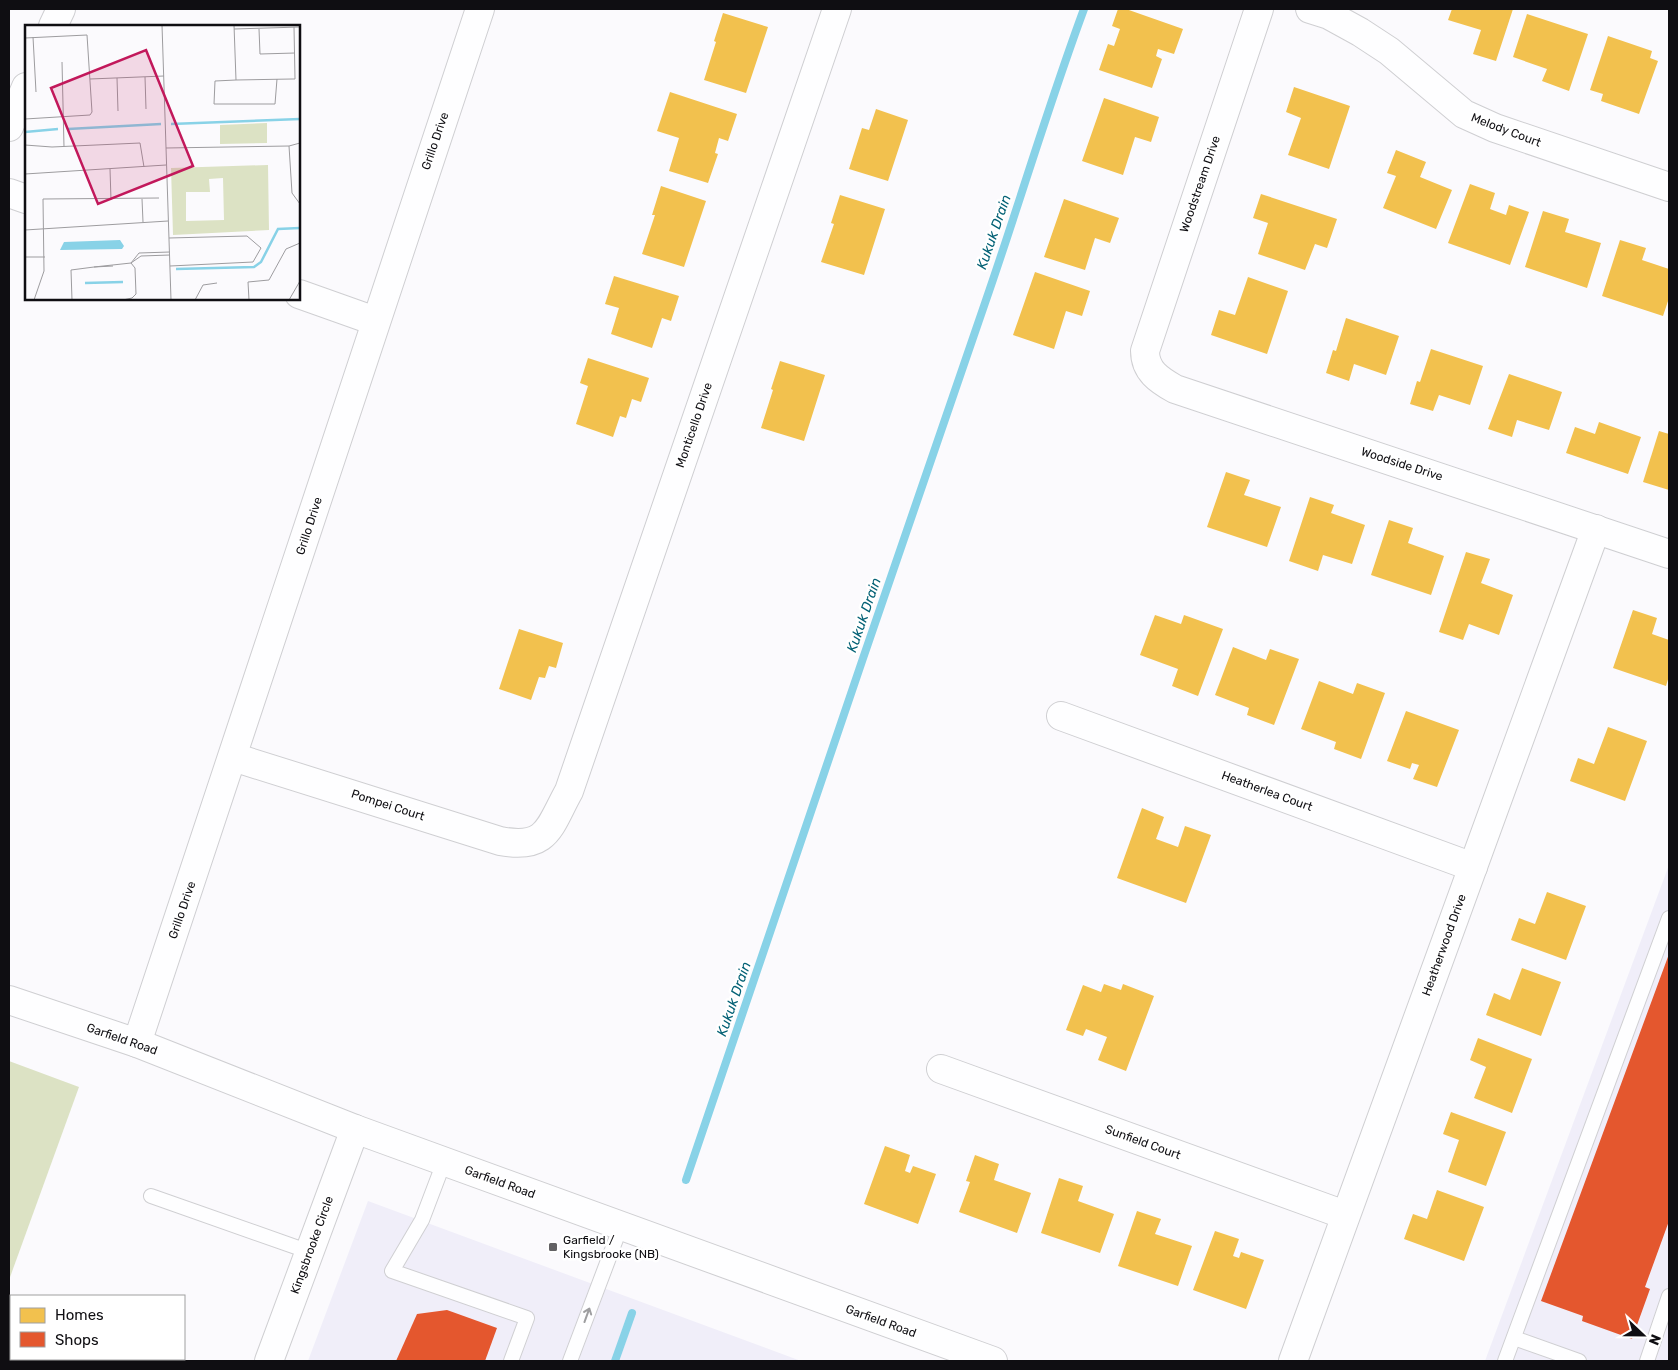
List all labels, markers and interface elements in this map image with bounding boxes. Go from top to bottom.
inset map [25,25,300,300]
street label: Grillo Drive [419,110,452,172]
street label: Melody Court [1469,110,1543,150]
street label: Woodstream Drive [1177,134,1223,234]
water label: Kukuk Drain [973,193,1015,271]
street label: Monticello Drive [673,380,715,469]
street label: Woodside Drive [1359,444,1445,484]
street label: Grillo Drive [293,495,325,557]
water label: Kukuk Drain [843,576,885,654]
street label: Heatherlea Court [1220,768,1315,814]
street label: Pompei Court [350,787,427,824]
street label: Grillo Drive [166,879,199,941]
street label: Heatherwood Drive [1419,892,1469,998]
water label: Kukuk Drain [713,960,755,1038]
street label: Garfield Road [85,1020,159,1058]
street label: Sunfield Court [1103,1122,1183,1162]
street label: Garfield Road [463,1163,537,1201]
street label: Kingsbrooke Circle [288,1194,336,1296]
place label: Garfield / Kingsbrooke (NB) [563,1233,659,1261]
marker: Garfield / Kingsbrooke (NB) [547,1241,559,1253]
legend [10,1295,185,1360]
street label: Garfield Road [844,1302,918,1340]
text: Homes [55,1306,104,1324]
one-way arrow [583,1308,592,1324]
north arrow [1618,1310,1668,1360]
text: Shops [55,1331,99,1349]
text: N [1645,1332,1664,1348]

